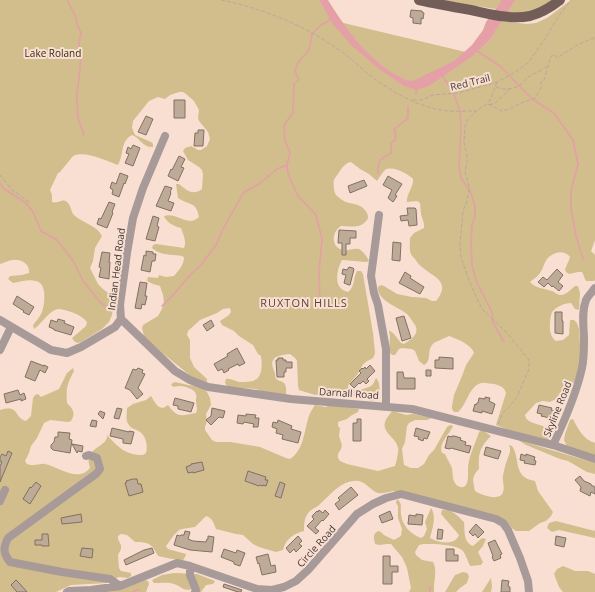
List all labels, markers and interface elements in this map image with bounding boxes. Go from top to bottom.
park label: Lake Roland [25,46,81,60]
street label: Red Trail [449,70,491,94]
street label: Indian Head Road [104,227,128,311]
district label: RUXTON HILLS [260,295,348,310]
street label: Skyline Road [539,379,575,439]
street label: Darnall Road [319,384,379,402]
street label: Circle Road [293,522,339,570]

